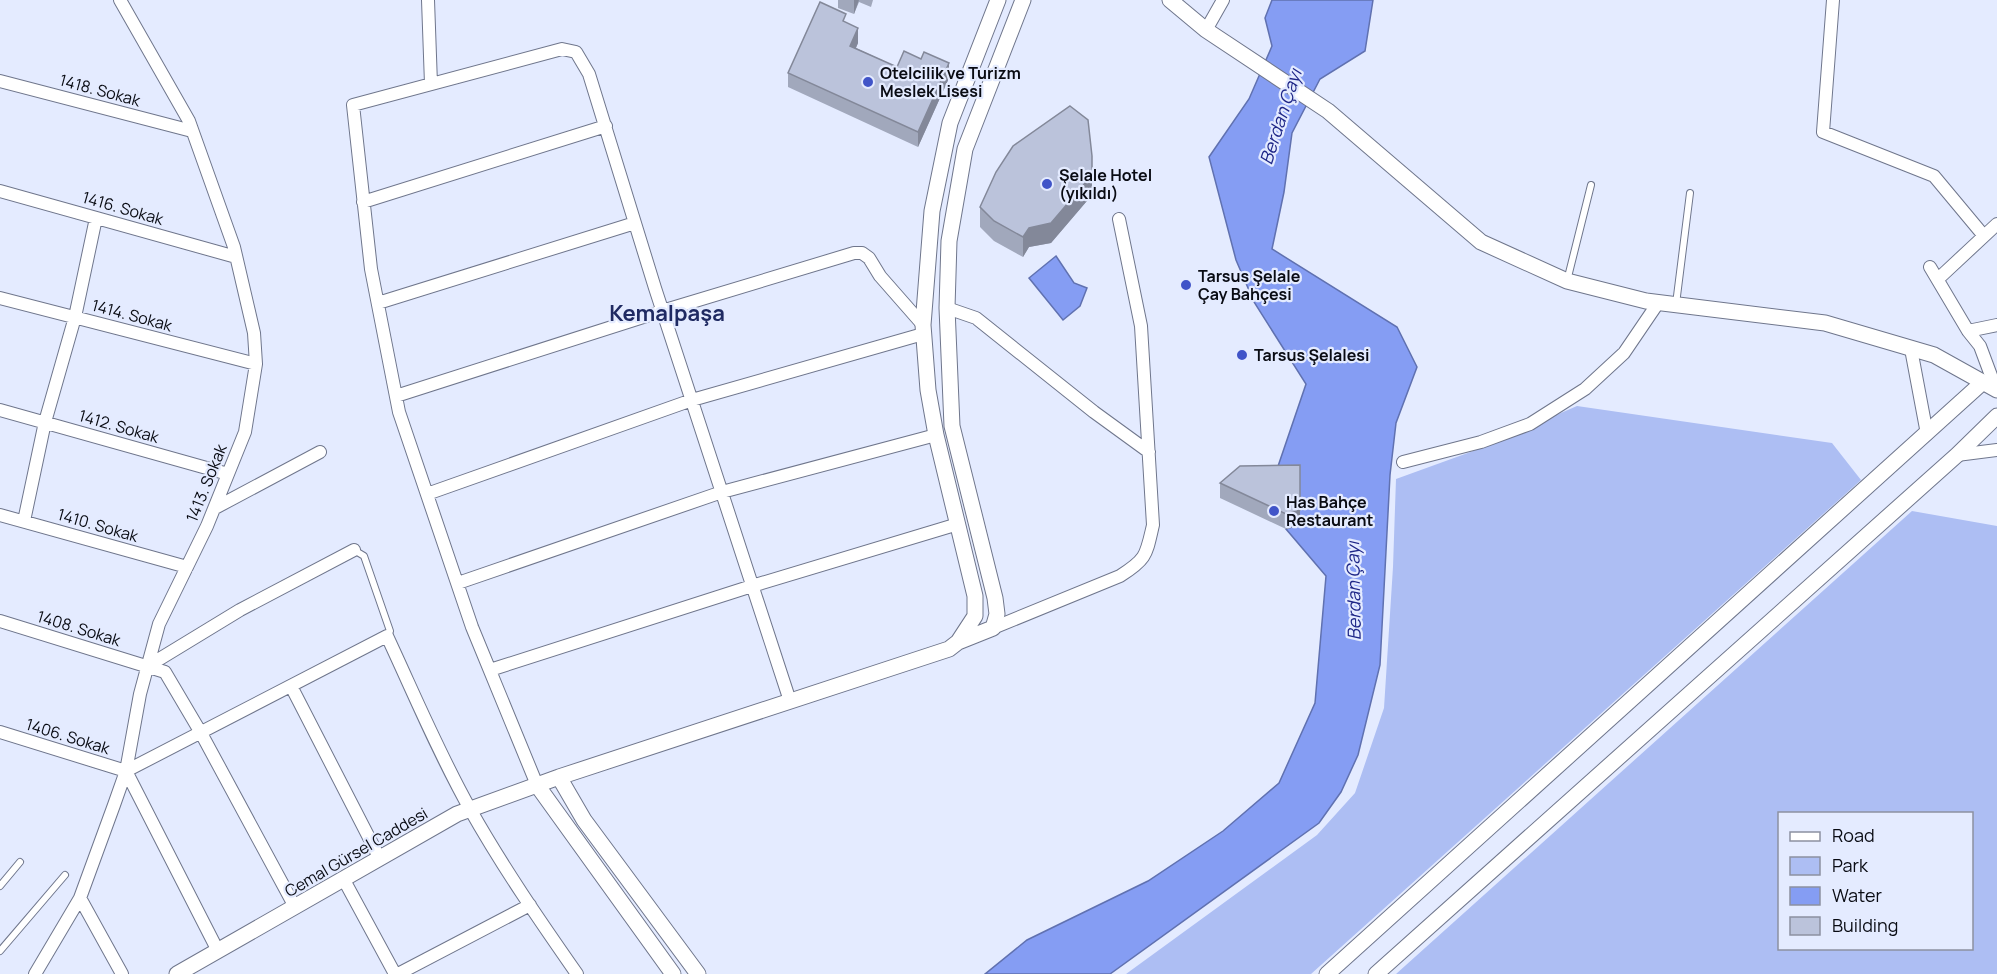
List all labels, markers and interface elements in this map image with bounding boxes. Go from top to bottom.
place label: Otelcilik ve Turizm Meslek Lisesi [880,62,1021,102]
water label: Berdan Çayı [1253,64,1307,167]
street label: 1418. Sokak [57,69,144,112]
marker: Otelcilik ve Turizm Meslek Lisesi [861,75,875,89]
place label: Şelale Hotel (yıkıldı) [1059,164,1152,204]
marker: Şelale Hotel (yıkıldı) [1040,177,1054,191]
street label: 1416. Sokak [80,186,167,230]
place label: Tarsus Şelale Çay Bahçesi [1198,265,1301,305]
marker: Tarsus Şelale Çay Bahçesi [1179,278,1193,292]
street label: 1414. Sokak [89,294,176,337]
district label: Kemalpaşa [609,298,725,328]
place label: Tarsus Şelalesi [1254,344,1370,366]
marker: Tarsus Şelalesi [1235,348,1249,362]
street label: 1412. Sokak [76,404,163,448]
street label: 1413. Sokak [180,440,232,525]
place label: Has Bahçe Restaurant [1286,491,1373,531]
street label: 1410. Sokak [55,503,142,547]
marker: Has Bahçe Restaurant [1267,504,1281,518]
water label: Berdan Çayı [1340,540,1366,641]
street label: 1408. Sokak [35,605,124,651]
street label: 1406. Sokak [23,713,114,760]
street label: Cemal Gürsel Caddesi [281,802,431,902]
legend [1778,812,1973,950]
text: Road [1832,823,1875,847]
text: Park [1832,853,1869,877]
text: Water [1832,883,1882,907]
text: Building [1832,913,1898,937]

